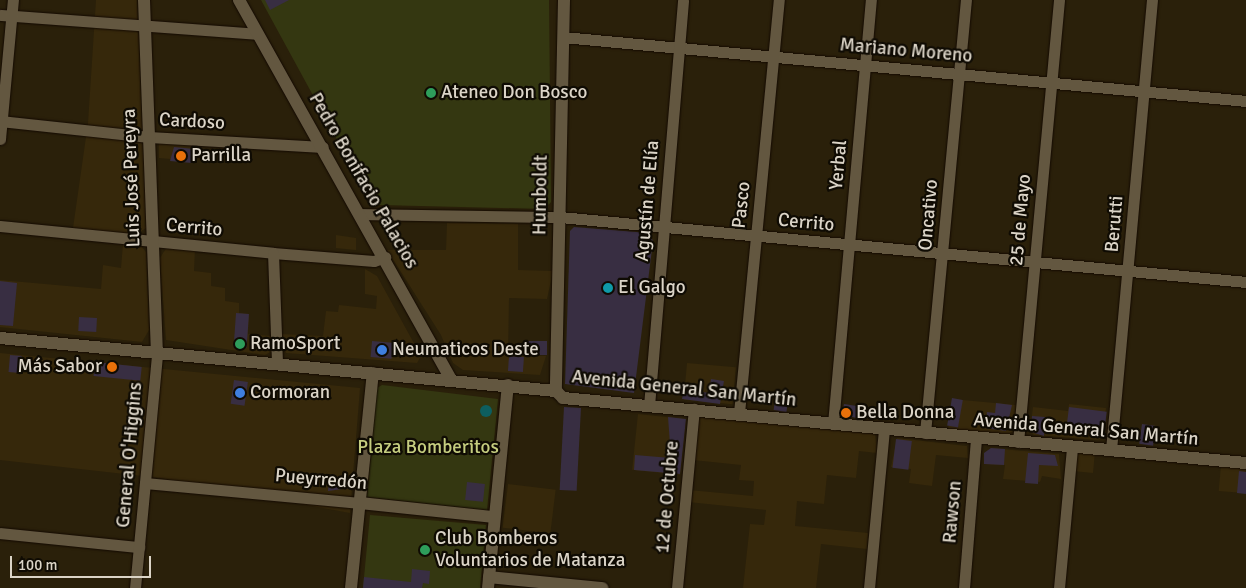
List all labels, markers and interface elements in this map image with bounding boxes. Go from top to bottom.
street label: Mariano Moreno [839,34,973,68]
place label: Ateneo Don Bosco [441,82,587,104]
marker: Ateneo Don Bosco [425,87,437,99]
street label: Pedro Bonifacio Palacios [303,89,423,273]
street label: Luis José Pereyra [118,108,146,248]
street label: Cardoso [158,109,226,135]
street label: Agustín de Elía [631,139,665,263]
street label: Yerbal [825,139,853,191]
place label: Parrilla [191,145,251,167]
marker: Parrilla [175,150,187,162]
street label: Humboldt [529,155,553,235]
street label: 25 de Mayo [1006,173,1036,267]
street label: Oncativo [915,178,943,252]
street label: Pasco [728,180,756,230]
street label: Berutti [1101,195,1129,253]
street label: Cerrito [777,209,835,237]
street label: Cerrito [165,214,223,242]
place label: El Galgo [618,277,686,299]
marker: El Galgo [602,282,614,294]
place label: RamoSport [250,333,340,355]
marker: RamoSport [234,338,246,350]
place label: Neumaticos Deste [392,339,539,361]
marker: Neumaticos Deste [376,344,388,356]
place label: Más Sabor [17,356,102,378]
marker: Más Sabor [106,361,118,373]
street label: Avenida General San Martín [570,366,798,412]
street label: General O'Higgins [112,381,148,529]
place label: Cormoran [250,382,330,404]
marker: Cormoran [234,387,246,399]
place label: Bella Donna [856,402,954,424]
marker: Bella Donna [840,407,852,419]
street label: Avenida General San Martín [973,409,1199,451]
park label: Plaza Bomberitos [357,437,499,459]
street label: 12 de Octubre [652,440,684,554]
street label: Pueyrredón [274,465,368,495]
street label: Rawson [939,480,967,544]
place label: Club Bomberos Voluntarios de Matanza [435,528,625,572]
marker: Club Bomberos Voluntarios de Matanza [419,544,431,556]
scale bar [12,546,154,578]
text: 100 m [18,556,58,574]

